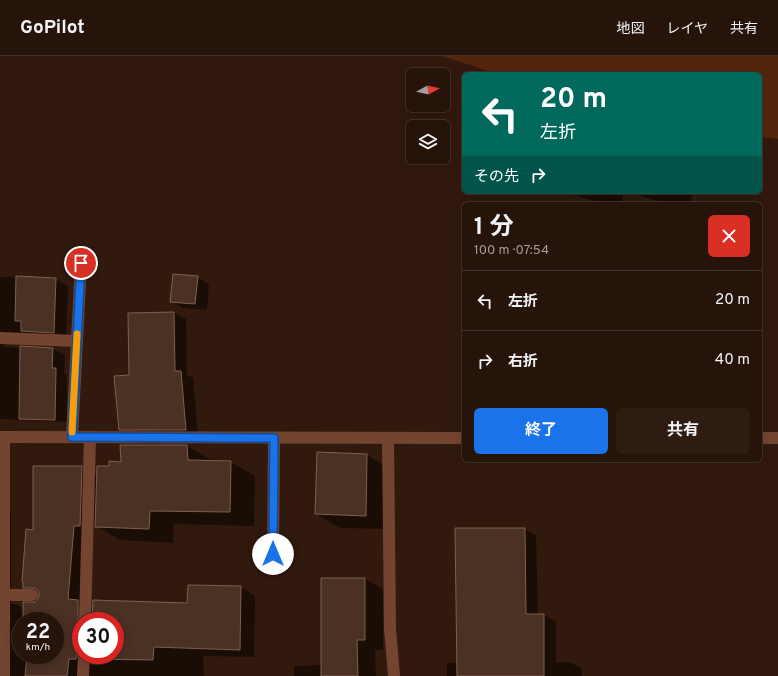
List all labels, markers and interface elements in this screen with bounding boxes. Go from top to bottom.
text: GoPilot [20,16,85,40]
text: 地図 [616,21,644,38]
text: レイヤ [666,21,708,38]
text: 共有 [730,21,758,38]
north arrow [406,68,450,112]
map controls [406,68,450,164]
text: 20 m [540,82,607,118]
icon: left [474,88,526,140]
button: layers [406,120,450,164]
text: 左折 [540,122,576,145]
icon: right [527,164,549,186]
text: その先 [474,168,519,187]
text: 1 分 [474,213,514,243]
button: close [708,215,750,257]
text: 100 m · 07:54 [474,243,549,259]
pin [64,246,98,280]
icon: arrive [70,252,92,274]
icon: left [474,290,496,312]
text: 20 m [715,291,750,310]
text: 左折 [508,293,538,312]
icon: right [474,350,496,372]
text: 40 m [715,351,750,370]
text: 右折 [508,353,538,372]
button: 終了 [474,408,608,454]
button: 共有 [616,408,750,454]
position arrow [252,533,294,575]
speed limit sign: 30 [72,612,124,664]
text: 22 [26,620,50,646]
text: km/h [26,641,50,654]

